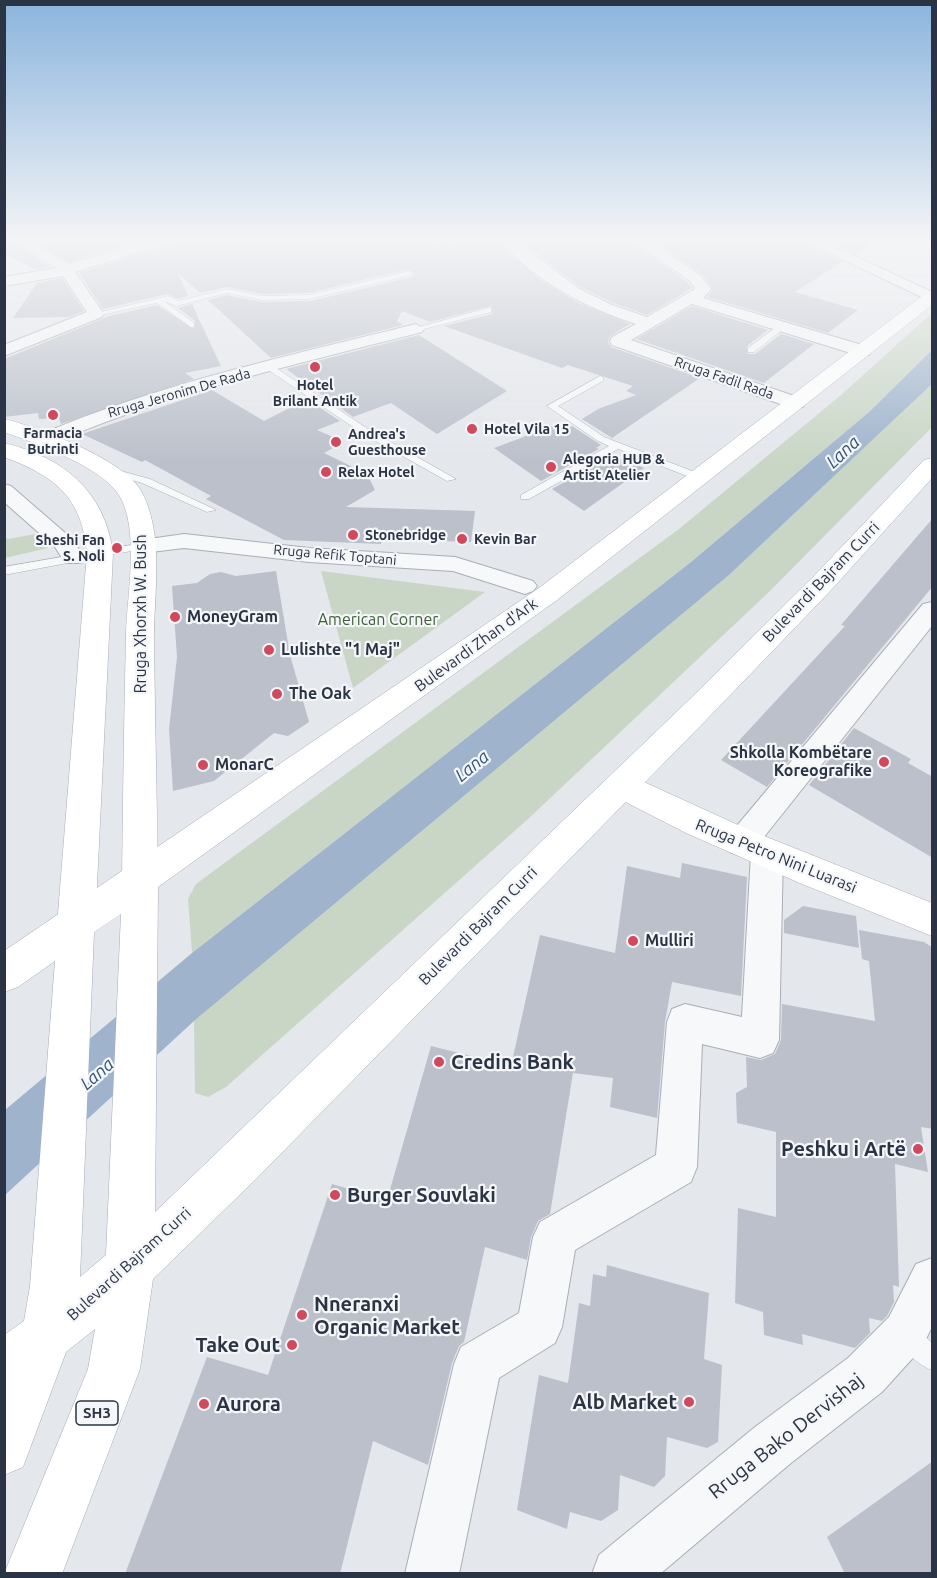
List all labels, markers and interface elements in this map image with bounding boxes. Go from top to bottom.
street label: Rruga Fadil Rada [672,353,776,403]
marker: Hotel Brilant Antik [308,360,322,374]
street label: Rruga Jeronim De Rada [106,365,252,421]
place label: Hotel Brilant Antik [273,377,357,410]
marker: Farmacia Butrinti [46,408,60,422]
place label: Hotel Vila 15 [484,421,569,437]
marker: Hotel Vila 15 [465,422,479,436]
place label: Farmacia Butrinti [24,425,82,458]
place label: Andrea's Guesthouse [348,426,426,458]
water label: Lana [822,431,864,473]
marker: Andrea's Guesthouse [329,435,343,449]
place label: Alegoria HUB & Artist Atelier [563,451,665,484]
marker: Alegoria HUB & Artist Atelier [544,460,558,474]
place label: Relax Hotel [338,464,415,480]
marker: Relax Hotel [319,465,333,479]
street label: Bulevardi Bajram Curri [758,518,884,646]
place label: Stonebridge [365,527,446,543]
marker: Stonebridge [346,528,360,542]
place label: Kevin Bar [474,531,536,547]
place label: Sheshi Fan S. Noli [36,532,105,564]
marker: Kevin Bar [455,532,469,546]
street label: Rruga Xhorxh W. Bush [131,534,151,694]
marker: Sheshi Fan S. Noli [110,541,124,555]
street label: Rruga Refik Toptani [273,541,397,569]
street label: Bulevardi Zhan d'Ark [411,594,541,696]
place label: MoneyGram [187,607,278,627]
marker: MoneyGram [168,610,182,624]
park label: American Corner [318,610,438,630]
place label: Lulishte "1 Maj" [281,640,400,660]
marker: Lulishte "1 Maj" [262,643,276,657]
place label: The Oak [289,684,351,704]
marker: The Oak [270,687,284,701]
place label: Shkolla Kombëtare Koreografike [730,743,872,781]
water label: Lana [451,746,493,786]
place label: MonarC [215,755,274,775]
marker: Shkolla Kombëtare Koreografike [877,755,891,769]
marker: MonarC [196,758,210,772]
street label: Rruga Petro Nini Luarasi [693,815,859,897]
street label: Bulevardi Bajram Curri [415,863,541,989]
place label: Mulliri [645,931,694,951]
marker: Mulliri [626,934,640,948]
place label: Credins Bank [451,1050,574,1074]
water label: Lana [76,1054,118,1094]
marker: Credins Bank [432,1055,446,1069]
place label: Peshku i Artë [781,1137,906,1161]
marker: Peshku i Artë [911,1142,925,1156]
place label: Burger Souvlaki [347,1183,496,1207]
marker: Burger Souvlaki [328,1188,342,1202]
street label: Bulevardi Bajram Curri [63,1203,195,1325]
place label: Nneranxi Organic Market [314,1292,460,1339]
marker: Nneranxi Organic Market [295,1308,309,1322]
place label: Take Out [196,1333,280,1357]
marker: Take Out [285,1338,299,1352]
street label: Rruga Bako Dervishaj [704,1368,868,1504]
place label: Alb Market [573,1390,677,1414]
place label: Aurora [216,1392,281,1416]
marker: Alb Market [682,1395,696,1409]
marker: Aurora [197,1397,211,1411]
road number: SH3 [76,1401,118,1425]

